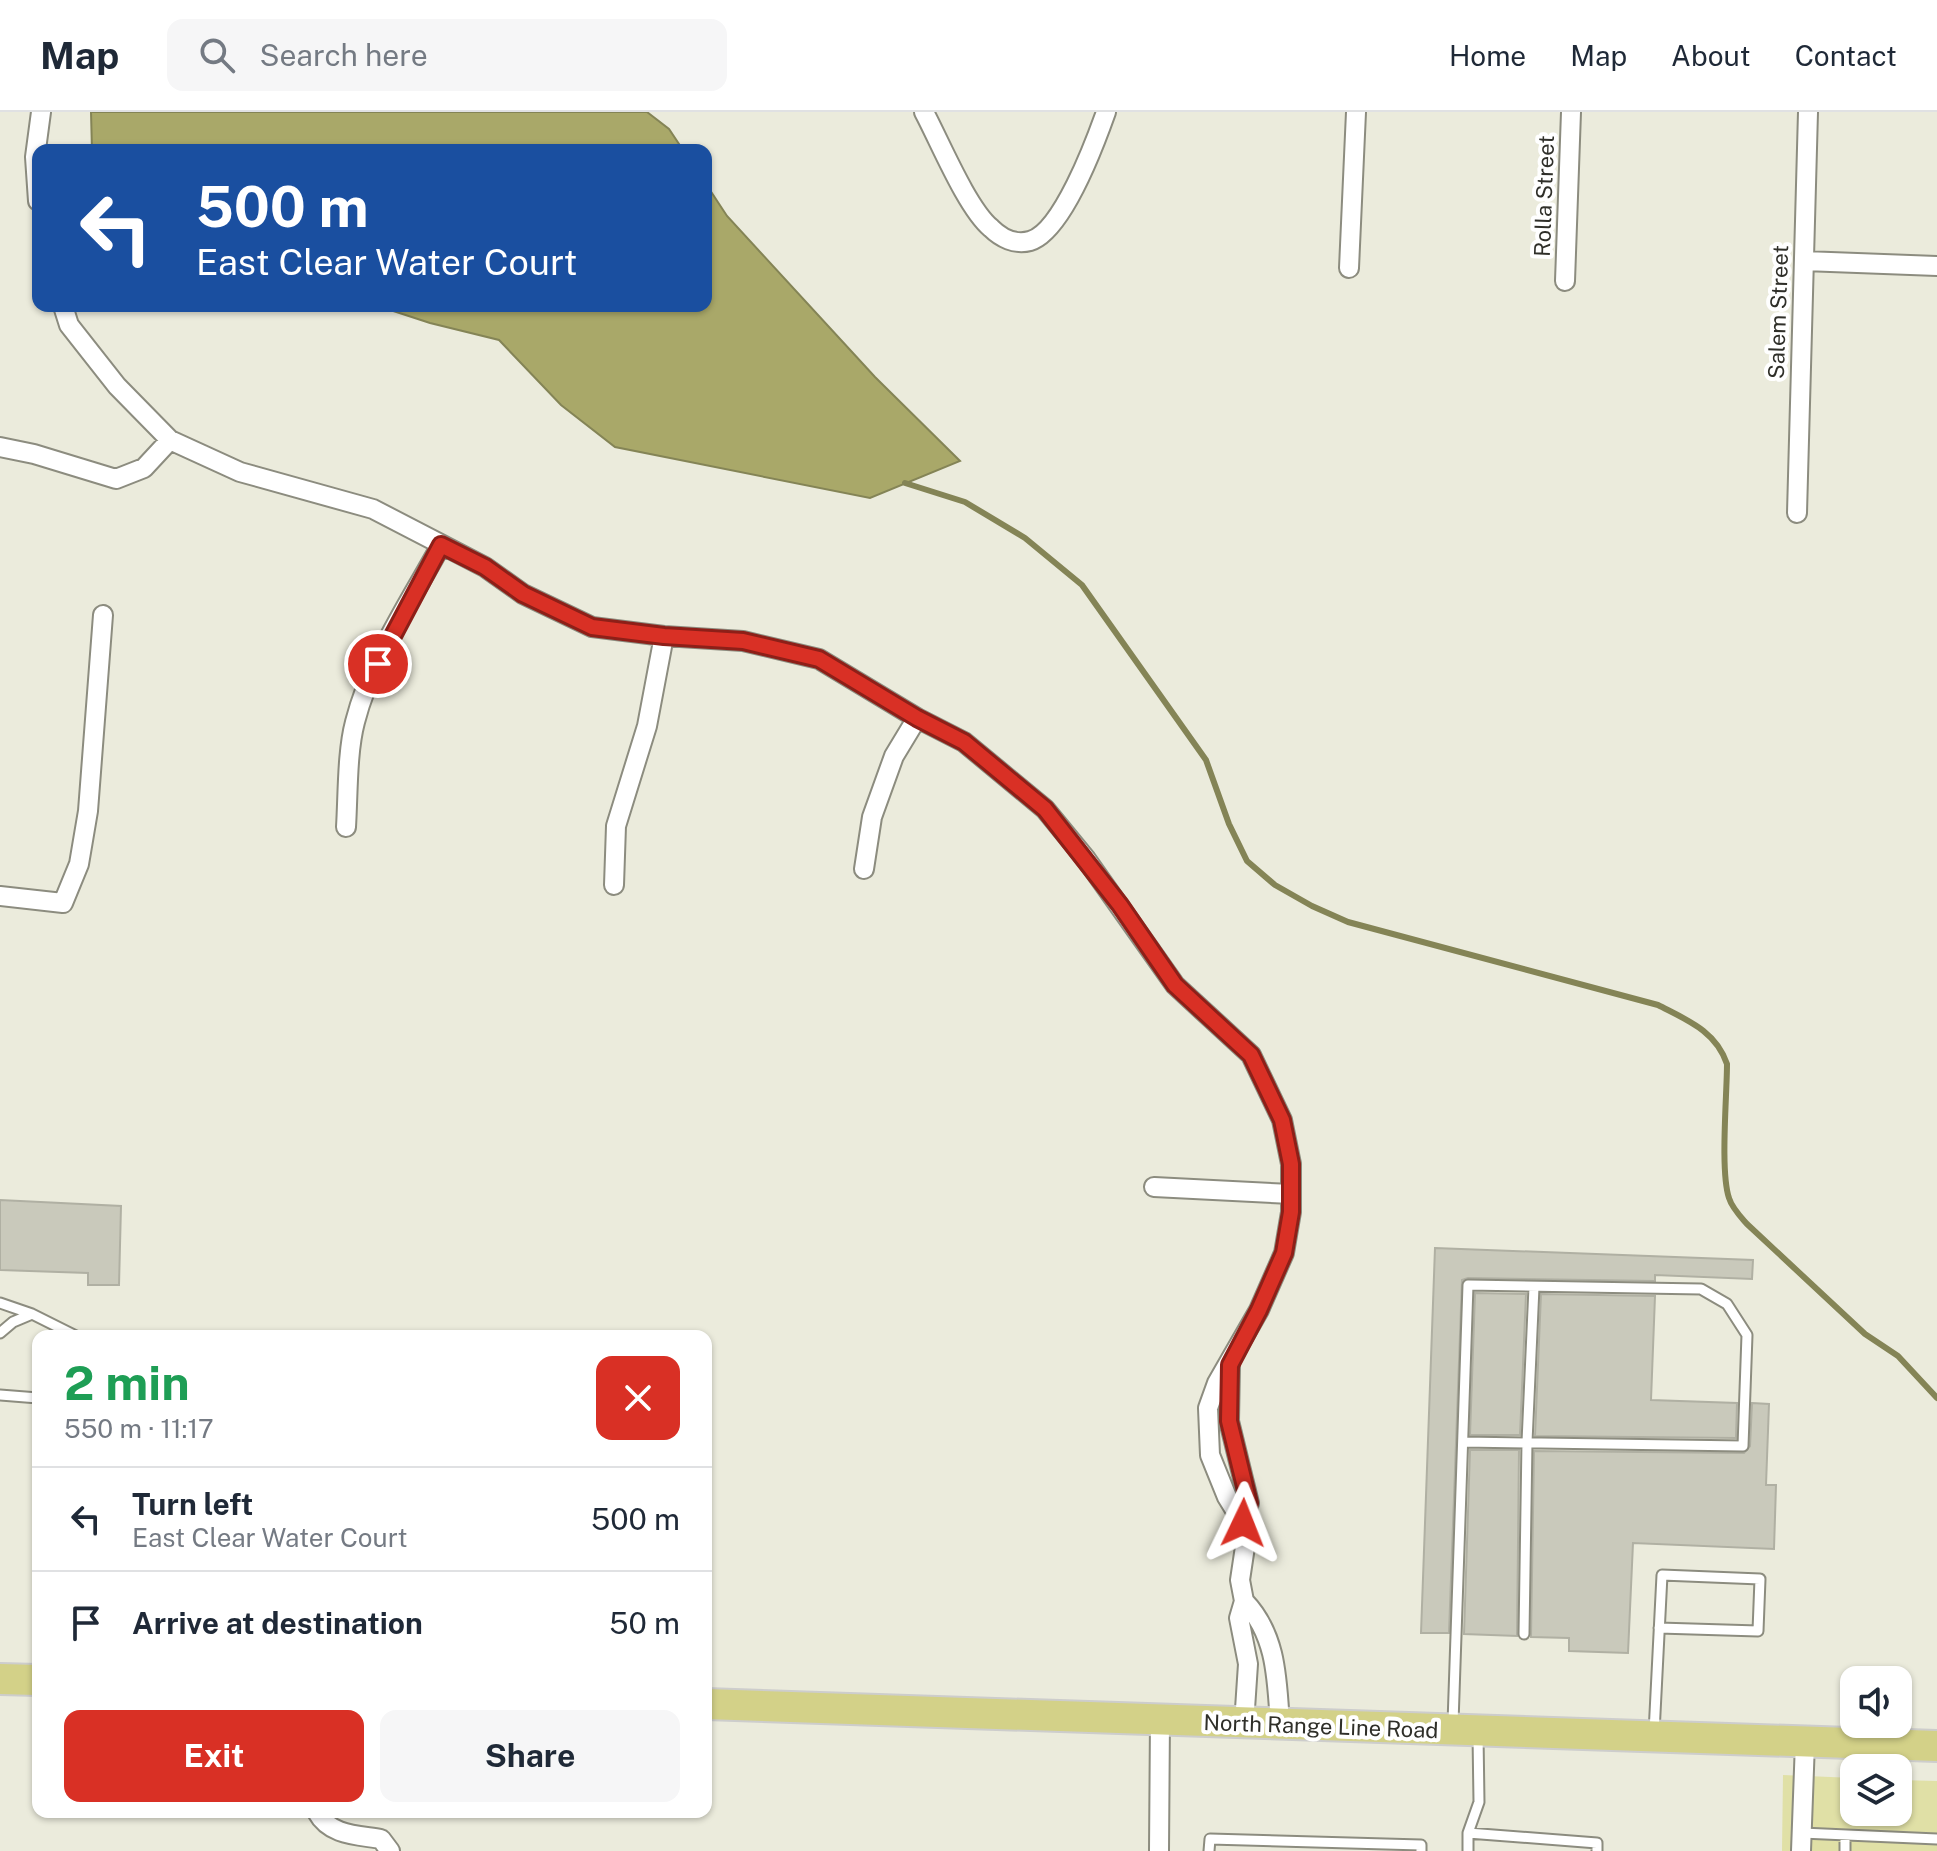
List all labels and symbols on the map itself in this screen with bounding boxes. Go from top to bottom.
street label: Rolla Street [1529,135,1559,257]
street label: Salem Street [1763,245,1793,379]
pin [344,630,412,698]
position arrow [1201,1481,1285,1565]
street label: North Range Line Road [1203,1709,1439,1743]

